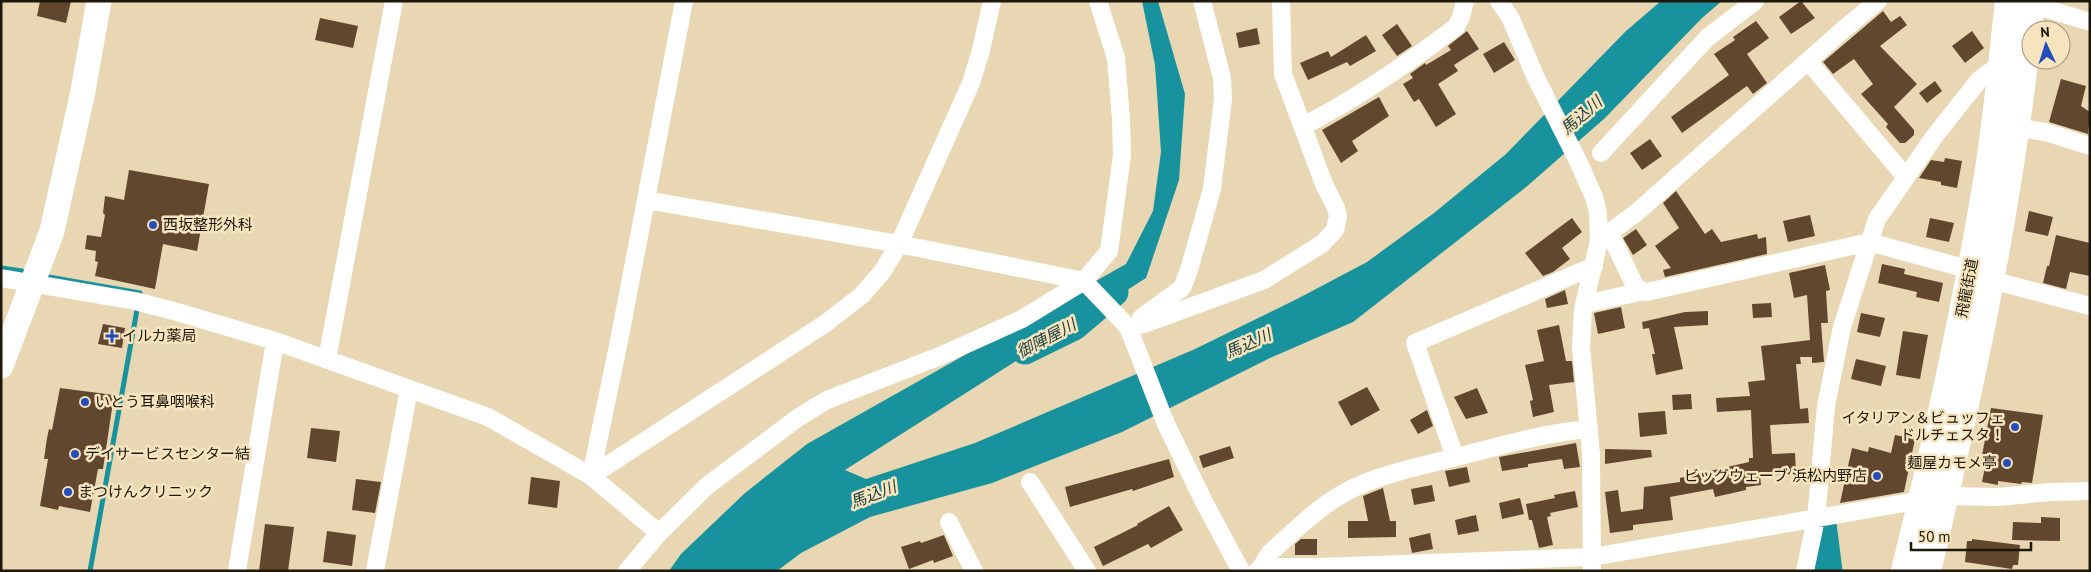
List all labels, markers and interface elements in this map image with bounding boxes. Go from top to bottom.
north arrow [2021,20,2071,70]
text: N [2040,23,2050,41]
water label: 馬込川 [1556,90,1607,138]
place label: 西坂整形外科 [163,215,253,234]
marker: 西坂整形外科 [147,219,159,231]
street label: 飛龍街道 [1951,257,1982,319]
water label: 御陣屋川 [1013,313,1081,362]
water label: 馬込川 [1222,323,1276,362]
place label: イルカ薬局 [122,326,197,345]
marker: イルカ薬局 [106,330,118,342]
place label: いとう耳鼻咽喉科 [95,392,215,411]
marker: いとう耳鼻咽喉科 [79,396,91,408]
place label: イタリアン＆ビュッフェ ドルチェスタ！ [1841,408,2005,444]
marker: イタリアン＆ビュッフェ ドルチェスタ！ [2009,421,2021,433]
place label: デイサービスセンター結 [85,444,250,463]
marker: デイサービスセンター結 [69,448,81,460]
place label: 麺屋カモメ亭 [1907,453,1997,472]
marker: 麺屋カモメ亭 [2001,457,2013,469]
place label: ビッグウェーブ 浜松内野店 [1684,466,1867,485]
marker: ビッグウェーブ 浜松内野店 [1871,470,1883,482]
water label: 馬込川 [847,475,901,512]
place label: まつけんクリニック [78,482,213,501]
marker: まつけんクリニック [62,486,74,498]
scale bar [1911,520,2031,552]
text: 50 m [1918,527,1951,546]

